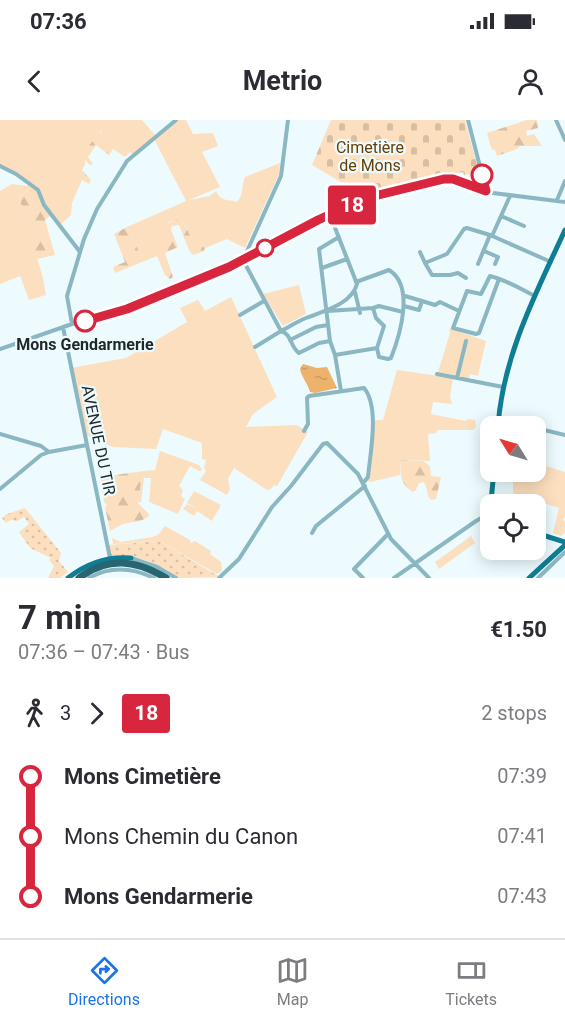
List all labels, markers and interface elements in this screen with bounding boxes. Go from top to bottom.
text: 07:36 [30,9,87,34]
icon: back [18,65,51,98]
text: Metrio [243,65,322,97]
icon: person [514,65,547,98]
park label: Cimetière de Mons [336,138,404,175]
unlabelled marker [471,164,493,186]
line badge: 18 [325,186,379,224]
text: 18 [340,193,364,217]
unlabelled marker [256,239,274,257]
marker: Mons Gendarmerie [74,310,96,332]
place label: Mons Gendarmerie [16,335,154,354]
street label: AVENUE DU TIR [78,383,119,497]
north arrow [480,416,546,482]
map controls [480,416,546,560]
button: locate [480,494,546,560]
text: 7 min [18,598,101,637]
text: €1.50 [490,617,547,642]
text: 07:36 – 07:43 · Bus [18,640,190,664]
icon: walk [18,697,51,730]
icon: forward [80,697,113,730]
text: 3 [60,701,71,725]
text: 18 [134,701,158,725]
text: 2 stops [481,701,547,725]
text: Mons Cimetière [64,764,221,789]
text: 07:39 [497,764,547,788]
text: Mons Chemin du Canon [64,824,298,849]
text: 07:41 [497,824,547,848]
text: Mons Gendarmerie [64,884,253,909]
text: 07:43 [497,884,547,908]
tab: Directions [68,954,140,1009]
tab: Map [276,954,309,1009]
tab: Tickets [445,954,497,1009]

